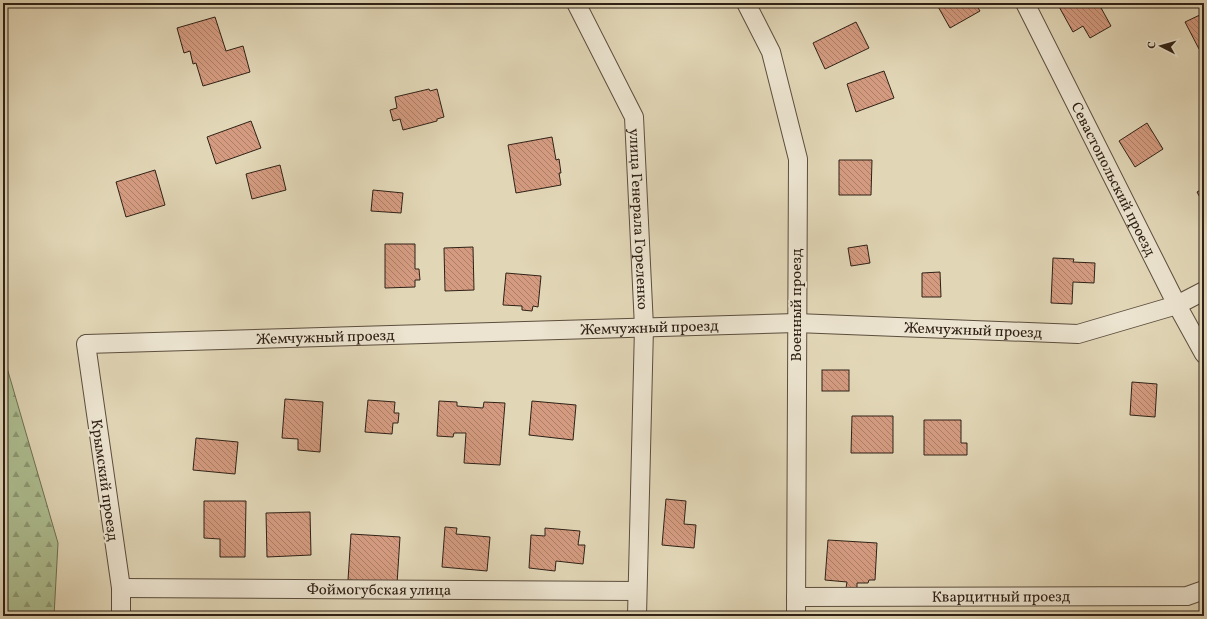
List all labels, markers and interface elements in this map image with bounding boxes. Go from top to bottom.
north arrow [1141,26,1181,66]
text: С [1145,41,1160,49]
street label: Севастопольский проезд [1065,99,1160,261]
street label: улица Генерала Гореленко [623,128,652,310]
street label: Военный проезд [787,248,808,361]
street label: Жемчужный проезд [580,316,719,341]
street label: Жемчужный проезд [903,318,1043,345]
street label: Жемчужный проезд [256,326,396,351]
street label: Крымский проезд [85,418,123,543]
street label: Фоймогубская улица [307,580,451,602]
street label: Кварцитный проезд [932,587,1071,609]

